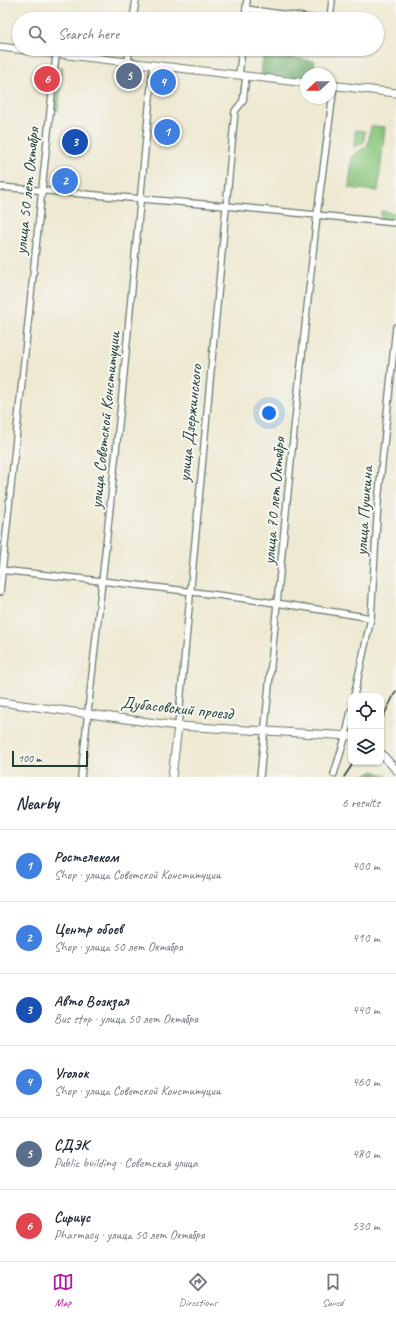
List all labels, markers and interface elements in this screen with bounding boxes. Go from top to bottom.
search box [12,12,384,56]
icon: search [26,23,48,45]
text: Search here [58,25,119,44]
pin: 5 [116,61,142,91]
pin: 6 [34,64,60,94]
pin: 4 [150,67,176,97]
north arrow [300,68,336,104]
pin: 1 [154,117,180,147]
street label: улица 50 лет Октября [10,125,44,257]
pin: 3 [62,127,88,157]
pin: 2 [52,166,78,196]
street label: улица Советской Конституции [85,329,125,511]
street label: улица Дзержинского [173,362,207,484]
your location [259,403,279,423]
street label: улица 70 лет Октября [258,435,290,567]
street label: улица Пушкина [350,464,378,557]
street label: Дубасовский проезд [120,692,236,725]
map controls [348,693,384,765]
button: locate [348,693,384,729]
button: layers [348,729,384,765]
scale bar [12,749,88,768]
text: 100 m [18,751,42,765]
text: Nearby [16,793,59,814]
text: 6 results [342,795,380,811]
text: Ростелеком [54,848,119,867]
text: 1 [26,858,32,874]
text: 400 m [352,858,380,874]
text: Shop · улица Советской Конституции [54,867,221,883]
text: Центр обоев [54,920,123,939]
text: 2 [26,930,32,946]
text: 410 m [352,930,380,946]
text: Shop · улица 50 лет Октября [54,939,182,955]
text: Авто Возкзал [54,992,129,1011]
text: 3 [26,1002,32,1018]
text: 440 m [352,1002,380,1018]
text: Bus stop · улица 50 лет Октября [54,1011,198,1027]
text: Уголок [54,1064,89,1083]
text: 4 [26,1074,32,1090]
text: 460 m [352,1074,380,1090]
text: Shop · улица Советской Конституции [54,1083,221,1099]
text: СДЭК [54,1136,88,1155]
text: 5 [26,1146,32,1162]
text: 480 m [352,1146,380,1162]
text: Public building · Советская улица [54,1155,198,1171]
text: Сириус [54,1208,90,1227]
text: 6 [26,1218,32,1234]
text: 530 m [352,1218,380,1234]
text: Pharmacy · улица 50 лет Октября [54,1227,204,1243]
tab: Map [52,1271,74,1309]
tab: Directions [179,1271,217,1309]
tab: Saved [322,1271,344,1309]

